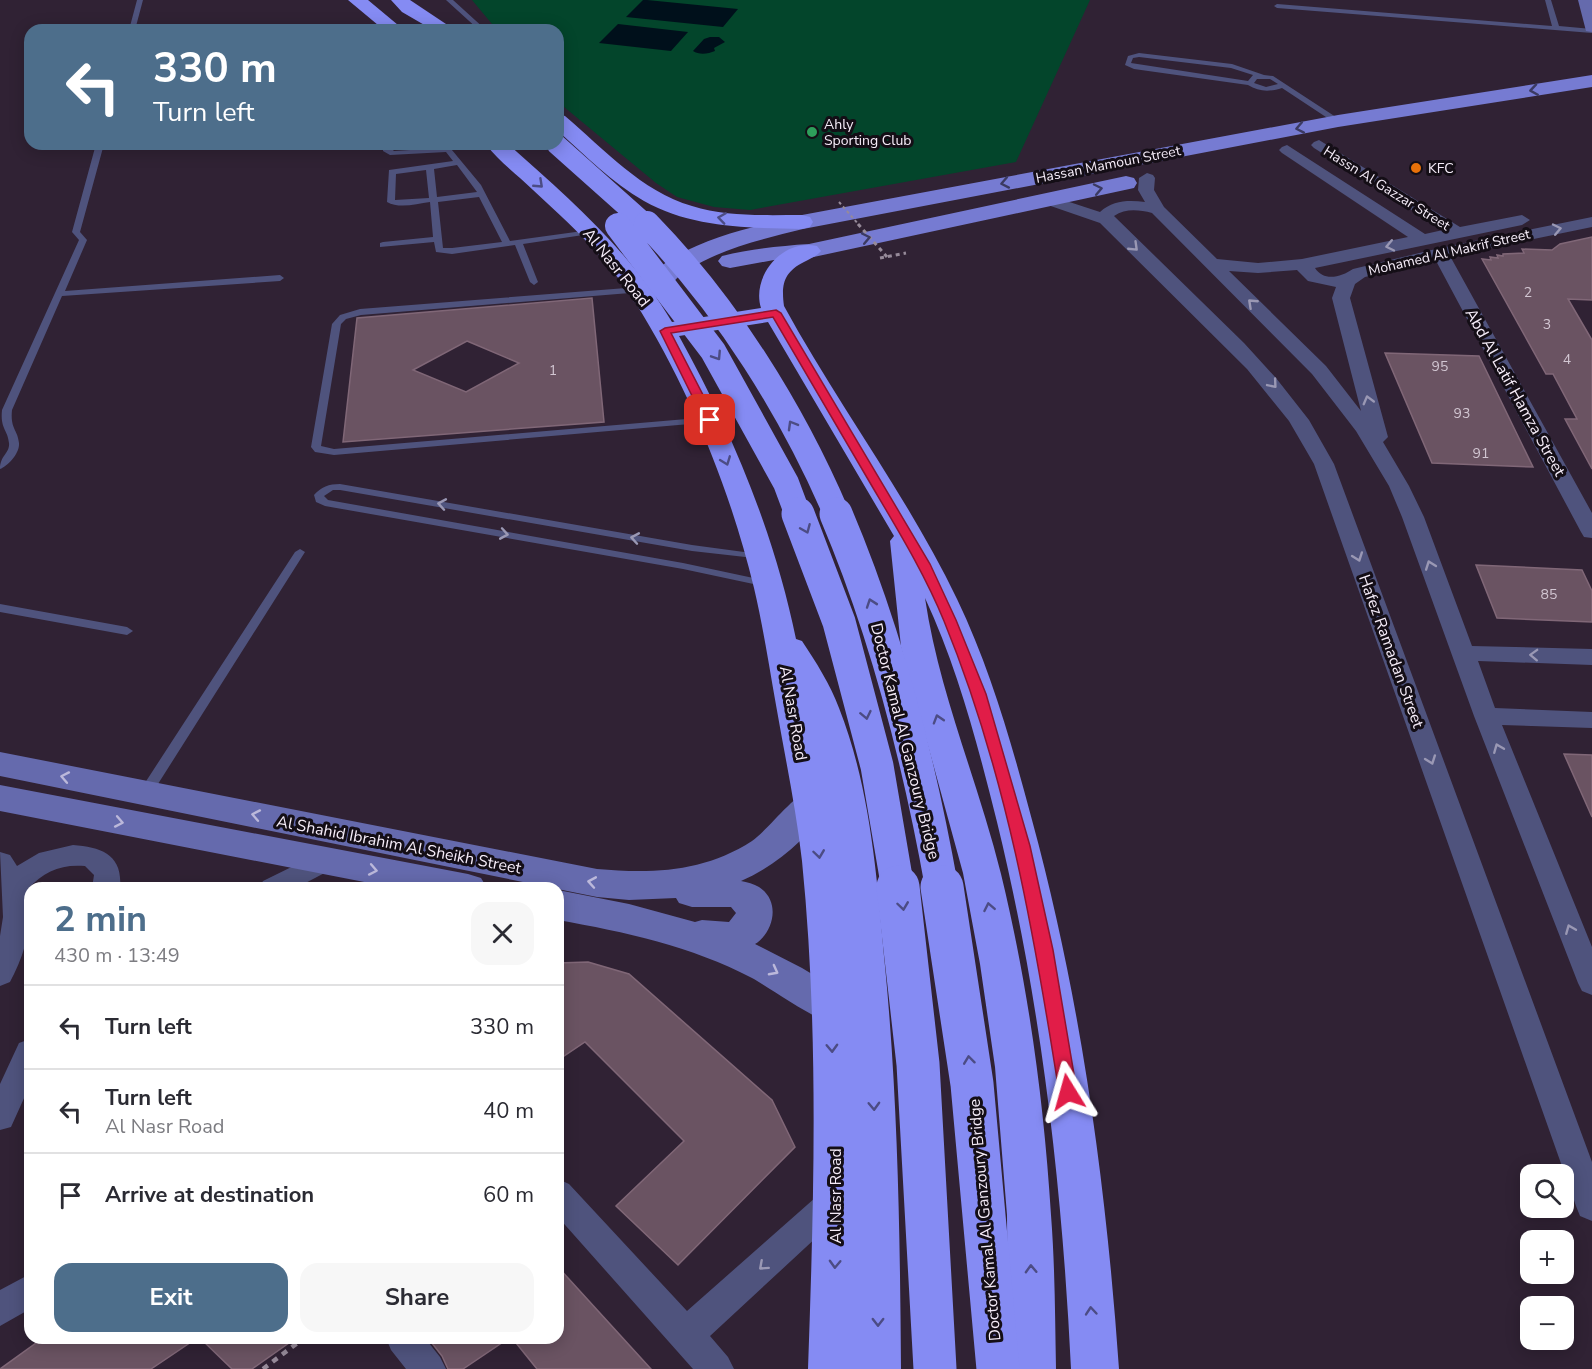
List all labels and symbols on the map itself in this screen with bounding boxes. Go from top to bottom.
one-way arrow [1530,84,1539,96]
place label: Ahly Sporting Club [824,115,911,150]
one-way arrow [1296,121,1306,134]
marker: Ahly Sporting Club [805,125,819,139]
street label: Hassan Mamoun Street [1034,141,1182,188]
street label: Hassn Al Gazzar Street [1320,142,1454,235]
place label: KFC [1428,159,1454,178]
marker: KFC [1409,161,1423,175]
one-way arrow [1001,176,1011,189]
one-way arrow [532,177,542,188]
one-way arrow [1093,183,1103,196]
one-way arrow [718,212,727,224]
one-way arrow [1552,223,1562,236]
street label: Al Nasr Road [578,224,655,312]
street label: Mohamed Al Makrif Street [1366,225,1532,280]
one-way arrow [861,233,871,246]
one-way arrow [1385,239,1395,252]
one-way arrow [1127,240,1137,251]
house number: 2 [1524,283,1532,302]
one-way arrow [1248,299,1259,310]
street label: Abd Al Latif Hamza Street [1460,305,1571,481]
house number: 3 [1543,315,1551,334]
one-way arrow [710,350,722,360]
house number: 4 [1563,350,1571,369]
house number: 95 [1432,357,1448,376]
house number: 1 [549,361,557,380]
one-way arrow [1266,377,1277,388]
pin [684,394,735,445]
one-way arrow [1363,396,1375,406]
house number: 93 [1454,404,1470,423]
one-way arrow [787,421,799,431]
house number: 91 [1473,444,1489,463]
one-way arrow [719,455,731,466]
one-way arrow [438,499,447,511]
one-way arrow [799,523,811,534]
one-way arrow [500,528,509,540]
one-way arrow [630,532,640,545]
one-way arrow [1351,551,1363,562]
one-way arrow [1425,560,1438,571]
street label: Hafez Ramadan Street [1353,572,1429,731]
house number: 85 [1541,585,1557,604]
one-way arrow [865,598,878,609]
street label: Doctor Kamal Al Ganzoury Bridge [865,621,945,862]
one-way arrow [1529,649,1538,661]
street label: Al Nasr Road [774,664,812,762]
one-way arrow [859,709,872,719]
one-way arrow [933,714,945,725]
one-way arrow [1493,743,1506,753]
one-way arrow [1424,755,1437,765]
one-way arrow [60,771,70,784]
one-way arrow [251,809,261,822]
street label: Al Shahid Ibrahim Al Sheikh Street [275,810,523,880]
one-way arrow [114,815,124,828]
one-way arrow [812,849,824,859]
one-way arrow [367,863,377,876]
one-way arrow [587,876,597,889]
one-way arrow [896,902,908,911]
one-way arrow [983,902,996,912]
one-way arrow [1565,924,1578,935]
one-way arrow [767,964,778,975]
one-way arrow [826,1044,838,1053]
one-way arrow [963,1055,976,1064]
position arrow [1036,1060,1100,1124]
street label: Doctor Kamal Al Ganzoury Bridge [963,1098,1007,1342]
one-way arrow [868,1102,881,1111]
street label: Al Nasr Road [825,1148,847,1244]
one-way arrow [759,1259,769,1270]
one-way arrow [829,1260,841,1269]
one-way arrow [1025,1264,1037,1273]
one-way arrow [1085,1306,1098,1315]
one-way arrow [872,1318,884,1327]

